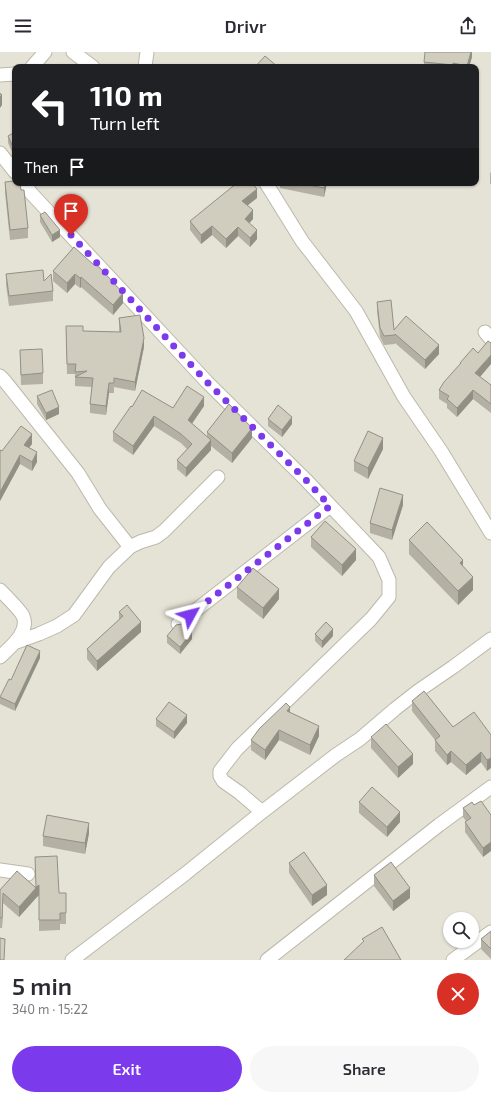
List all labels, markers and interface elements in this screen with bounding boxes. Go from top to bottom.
icon: menu [12,15,34,37]
text: Drivr [225,15,266,37]
icon: share [457,15,479,37]
text: 110 m [90,78,163,112]
icon: left [24,80,76,132]
text: Turn left [90,112,160,134]
icon: arrive [66,156,88,178]
text: Then [24,158,58,176]
pin [54,194,88,235]
icon: arrive [60,200,82,222]
position arrow [169,594,211,636]
map controls [443,912,479,948]
button: search [443,912,479,948]
text: 5 min [12,971,72,1000]
button: close [437,973,479,1015]
text: 340 m · 15:22 [12,1001,88,1017]
button: Exit [12,1046,242,1092]
button: Share [250,1046,479,1092]

